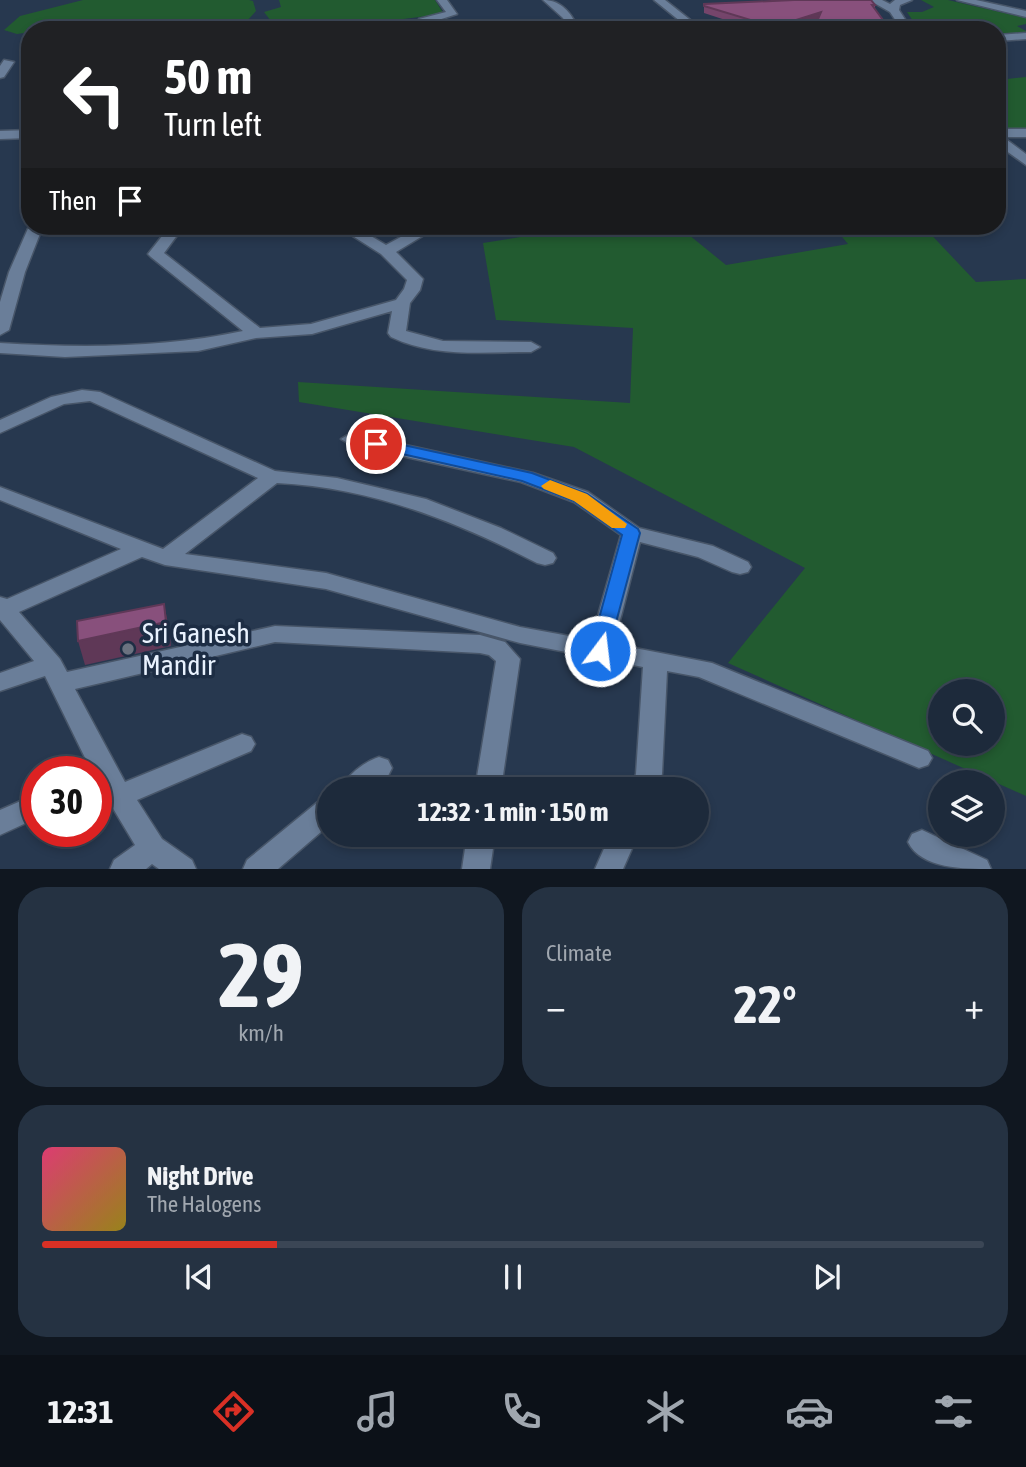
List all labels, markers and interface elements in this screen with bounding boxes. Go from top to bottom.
text: 50 m [164,48,252,104]
icon: left [49,49,140,140]
text: Turn left [164,106,262,143]
icon: arrive [111,182,149,220]
text: Then [49,186,97,216]
pin [346,414,406,474]
icon: arrive [357,425,395,463]
position arrow [563,614,637,688]
place label: Sri Ganesh Mandir [142,617,250,681]
marker: Sri Ganesh Mandir [120,641,136,657]
map controls [928,679,1005,847]
button: search [928,679,1005,756]
speed limit sign: 30 [21,756,112,847]
button: layers [928,770,1005,847]
text: 12:32 · 1 min · 150 m [418,797,608,827]
text: 29 [218,922,304,1026]
text: Climate [546,940,612,966]
text: 22° [733,974,797,1034]
text: − [546,984,566,1027]
text: + [964,984,984,1027]
text: km/h [238,1020,284,1046]
text: Night Drive [147,1161,254,1191]
text: The Halogens [147,1191,261,1217]
icon: previous [180,1258,218,1296]
icon: pause [494,1258,532,1296]
icon: next [808,1258,846,1296]
icon: directions [209,1387,258,1436]
icon: music [353,1387,402,1436]
icon: phone [497,1387,546,1436]
icon: climate [641,1387,690,1436]
icon: car [785,1387,834,1436]
icon: filters [929,1387,978,1436]
text: 12:31 [48,1393,113,1430]

